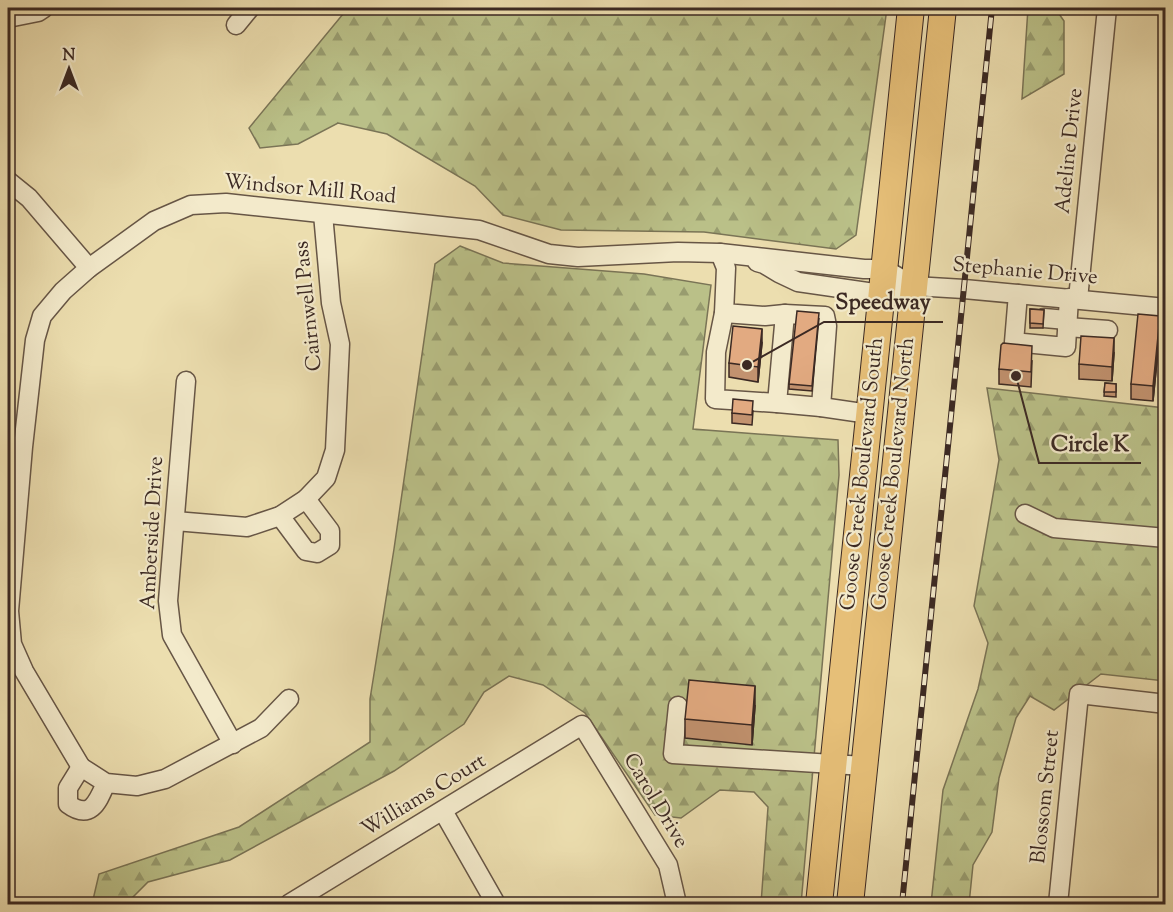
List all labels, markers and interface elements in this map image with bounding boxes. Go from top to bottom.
north arrow [39,39,99,99]
text: N [63,45,76,68]
street label: Adeline Drive [1048,87,1092,215]
street label: Windsor Mill Road [223,168,398,212]
street label: Cairnwell Pass [287,240,331,372]
street label: Stephanie Drive [951,251,1099,293]
callout: Speedway [824,282,943,322]
text: Speedway [835,288,931,320]
street label: Goose Creek Boulevard South [834,336,892,612]
street label: Goose Creek Boulevard North [865,336,923,612]
callout: Circle K [1039,423,1141,463]
text: Circle K [1051,430,1129,462]
street label: Amberside Drive [134,455,172,611]
street label: Blossom Street [1024,729,1068,865]
street label: Williams Court [356,747,492,845]
street label: Carol Drive [615,748,695,854]

